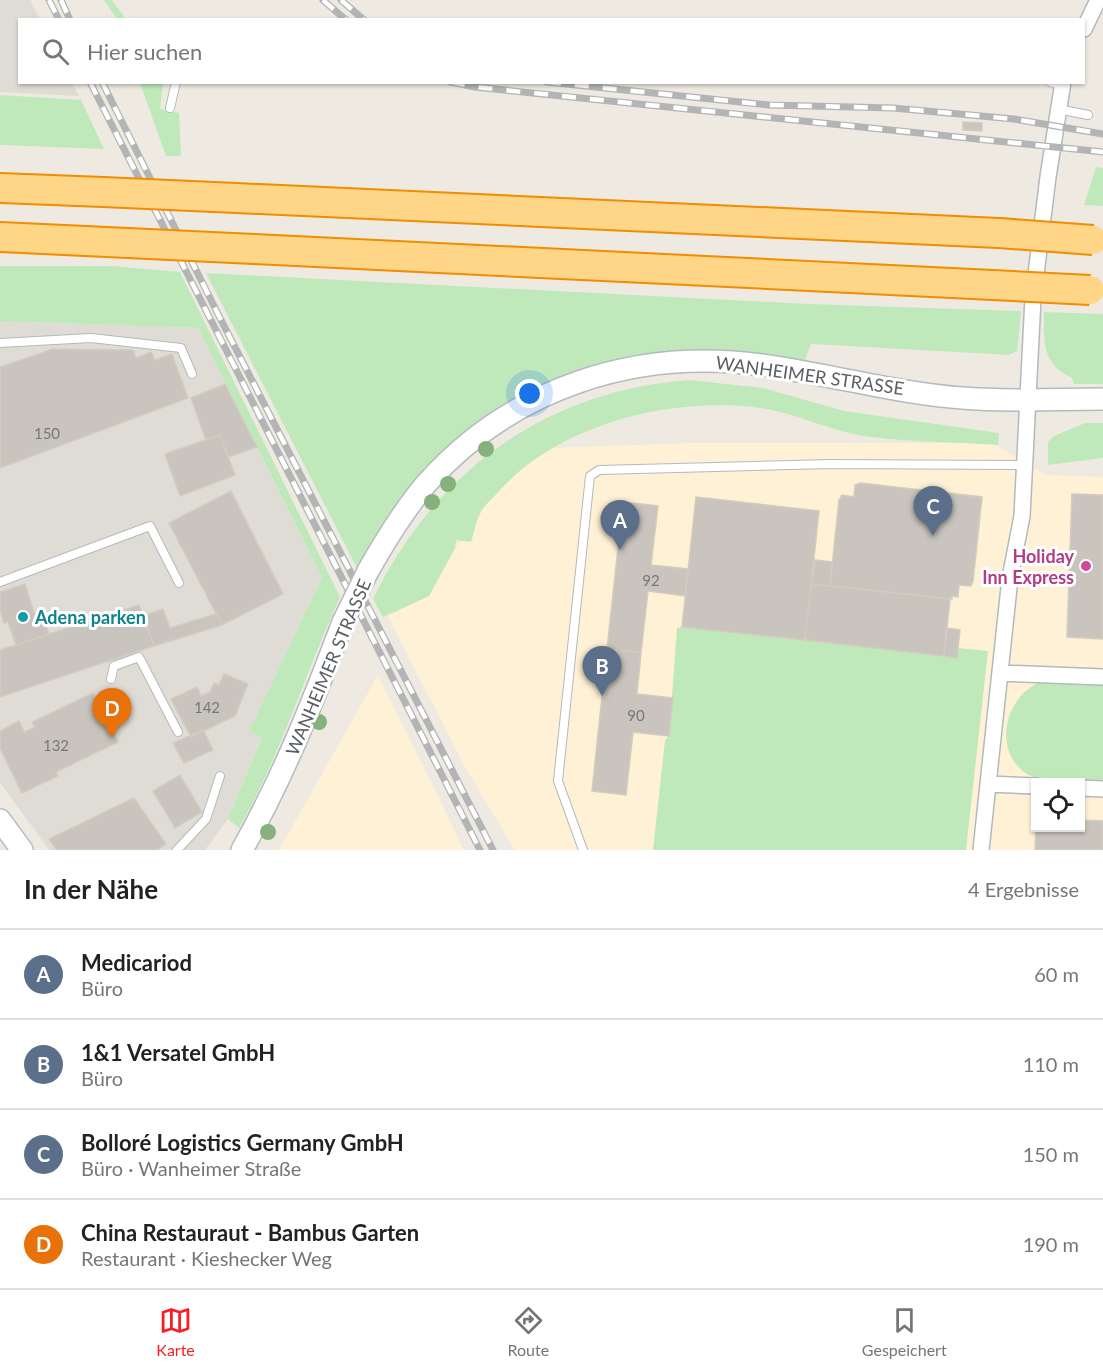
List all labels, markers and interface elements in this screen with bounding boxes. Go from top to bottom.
search box [18,18,1085,84]
icon: search [39,35,72,68]
text: Hier suchen [87,38,202,65]
street label: WANHEIMER STRASSE [715,351,905,399]
your location [515,379,544,408]
house number: 150 [34,424,60,442]
pin: C [914,486,952,536]
pin: A [600,500,640,550]
place label: Holiday Inn Express [982,545,1075,588]
marker: Holiday Inn Express [1079,559,1093,573]
house number: 92 [642,571,660,589]
street label: WANHEIMER STRASSE [281,575,375,759]
place label: Adena parken [34,606,146,628]
marker: Adena parken [16,610,30,624]
pin: B [582,646,622,696]
pin: D [92,688,132,738]
house number: 142 [194,698,220,716]
house number: 90 [627,706,645,724]
house number: 132 [43,736,69,754]
map controls [1031,778,1085,832]
button: locate [1031,778,1085,832]
text: In der Nähe [24,873,158,905]
text: 4 Ergebnisse [968,877,1079,901]
text: Medicariod [81,949,192,976]
text: A [37,962,50,986]
text: 60 m [1034,962,1079,986]
text: Büro [81,976,123,1000]
text: 1&1 Versatel GmbH [81,1039,275,1066]
text: B [37,1052,50,1076]
text: 110 m [1023,1052,1079,1076]
text: Büro [81,1066,123,1090]
text: Bolloré Logistics Germany GmbH [81,1129,404,1156]
text: C [37,1142,50,1166]
text: 150 m [1023,1142,1079,1166]
text: Büro · Wanheimer Straße [81,1156,301,1180]
text: China Restauraut - Bambus Garten [81,1219,419,1246]
text: D [36,1232,51,1256]
text: 190 m [1023,1232,1079,1256]
text: Restaurant · Kieshecker Weg [81,1246,332,1270]
tab: Karte [156,1304,195,1359]
tab: Route [508,1304,549,1359]
tab: Gespeichert [862,1304,947,1359]

